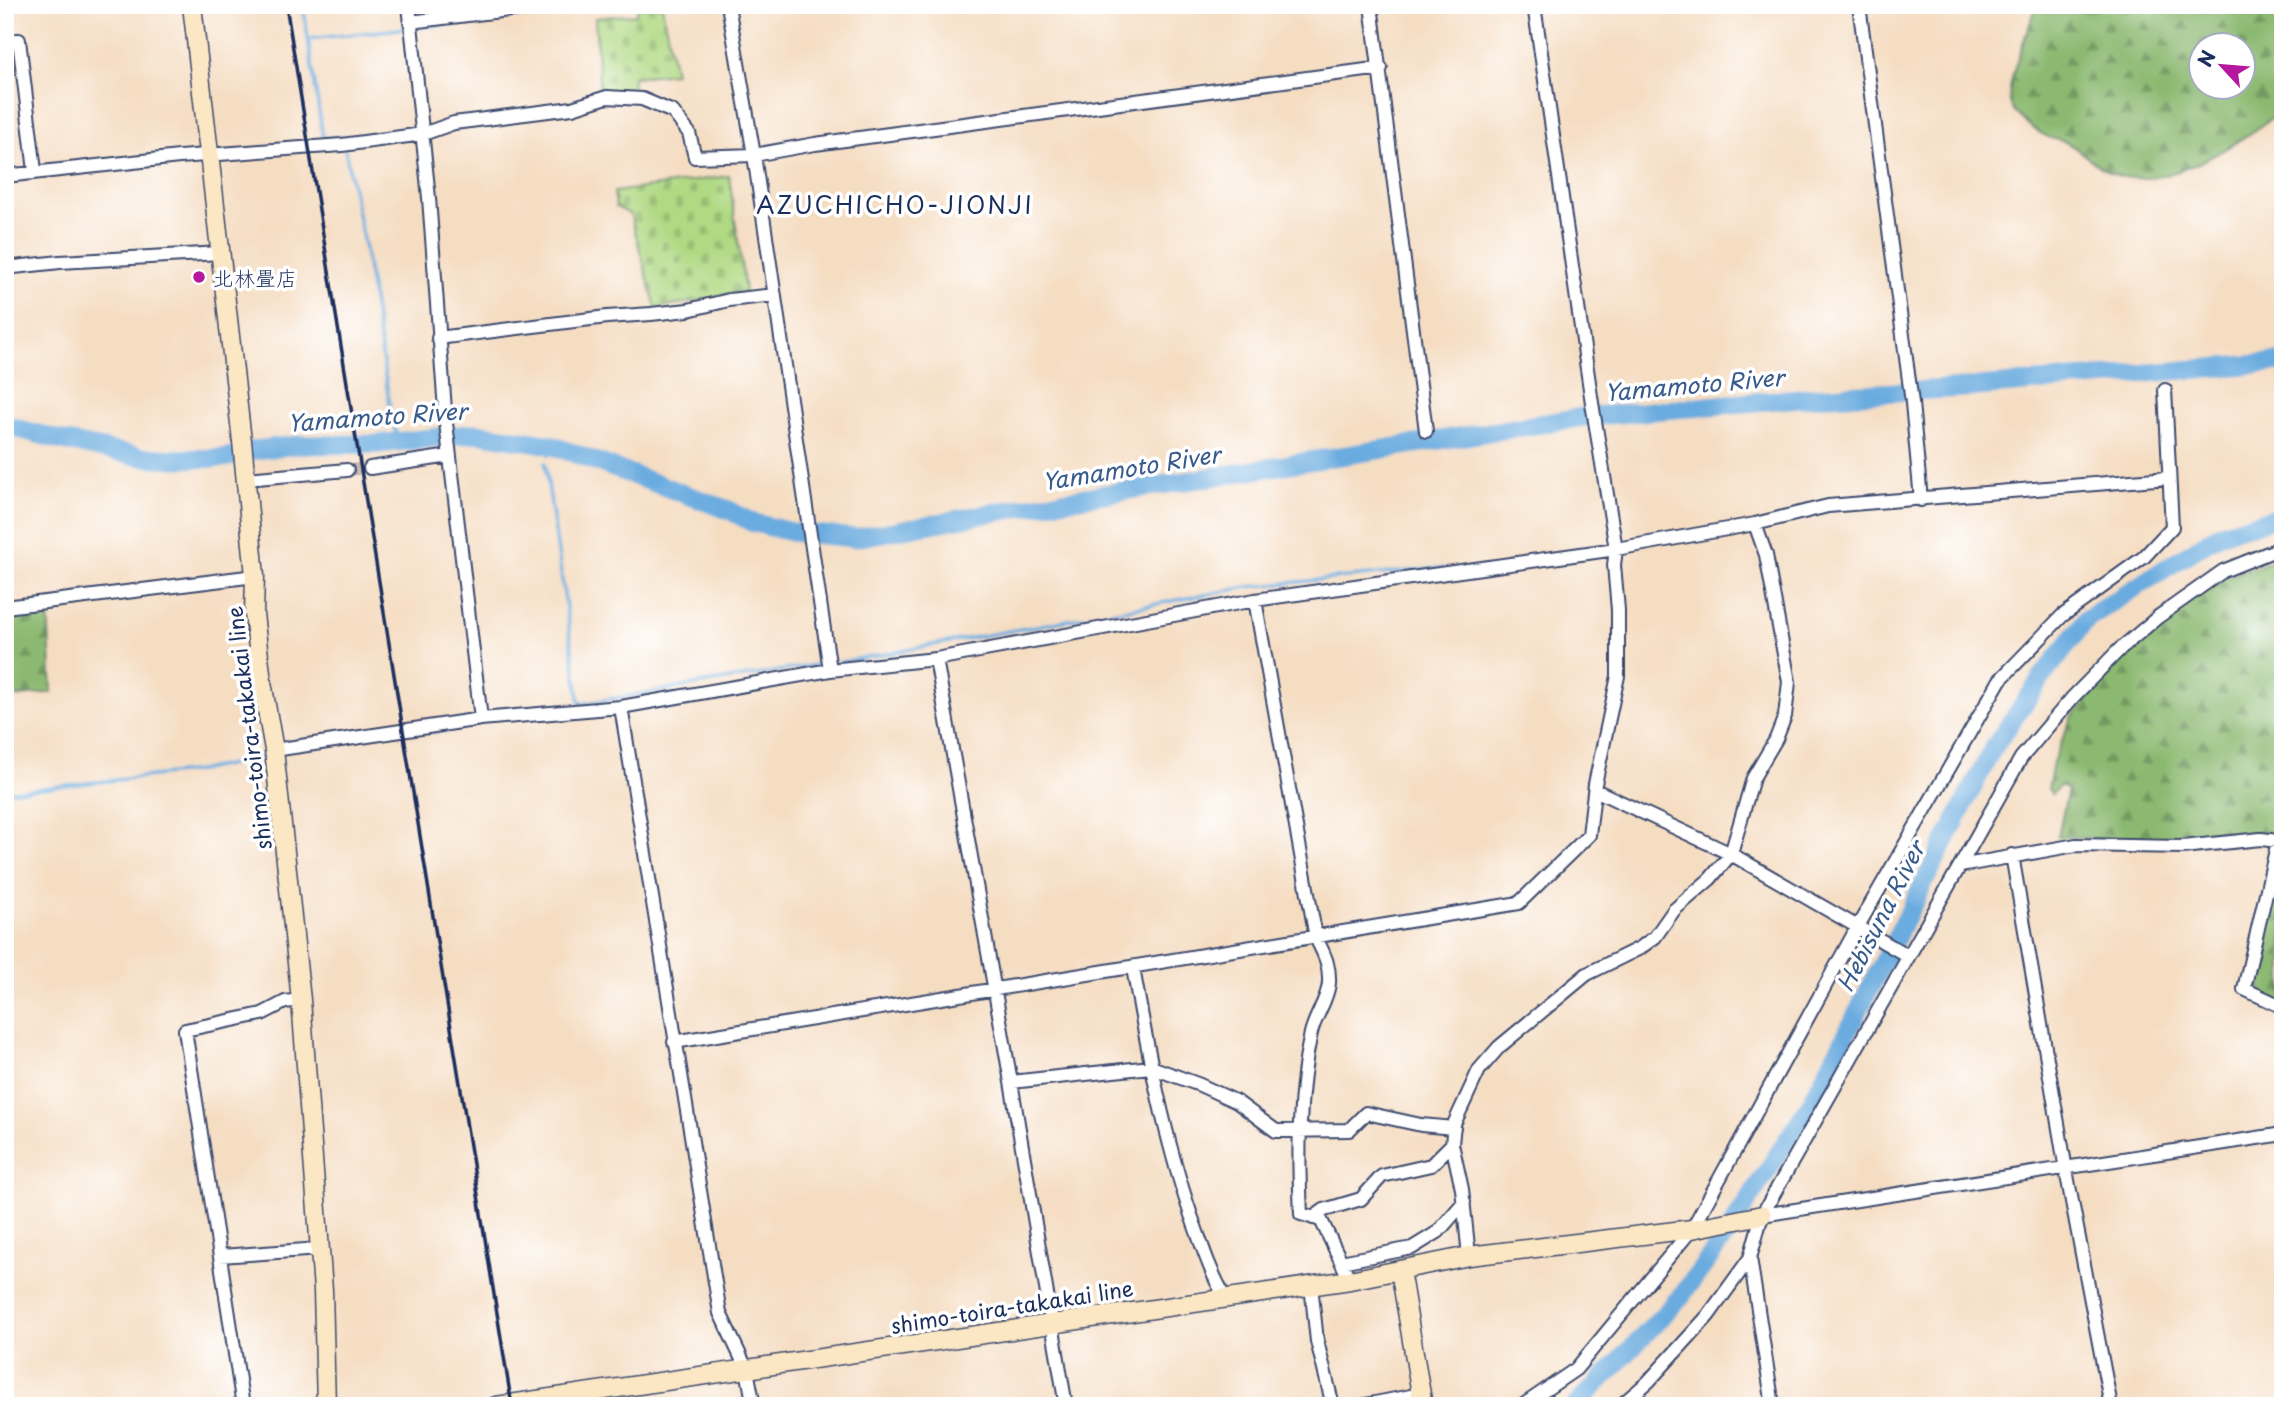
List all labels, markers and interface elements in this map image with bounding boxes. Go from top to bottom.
north arrow [2186,32,2256,102]
text: N [2190,45,2222,71]
district label: AZUCHICHO-JIONJI [756,186,1034,222]
place label: 北林畳店 [213,261,297,293]
marker: 北林畳店 [191,269,207,285]
water label: Yamamoto River [1603,358,1789,409]
water label: Yamamoto River [286,392,471,440]
water label: Yamamoto River [1039,435,1226,498]
street label: shimo-toira-takakai line [217,604,279,852]
water label: Hebisuna River [1827,832,1935,997]
street label: shimo-toira-takakai line [888,1271,1136,1341]

